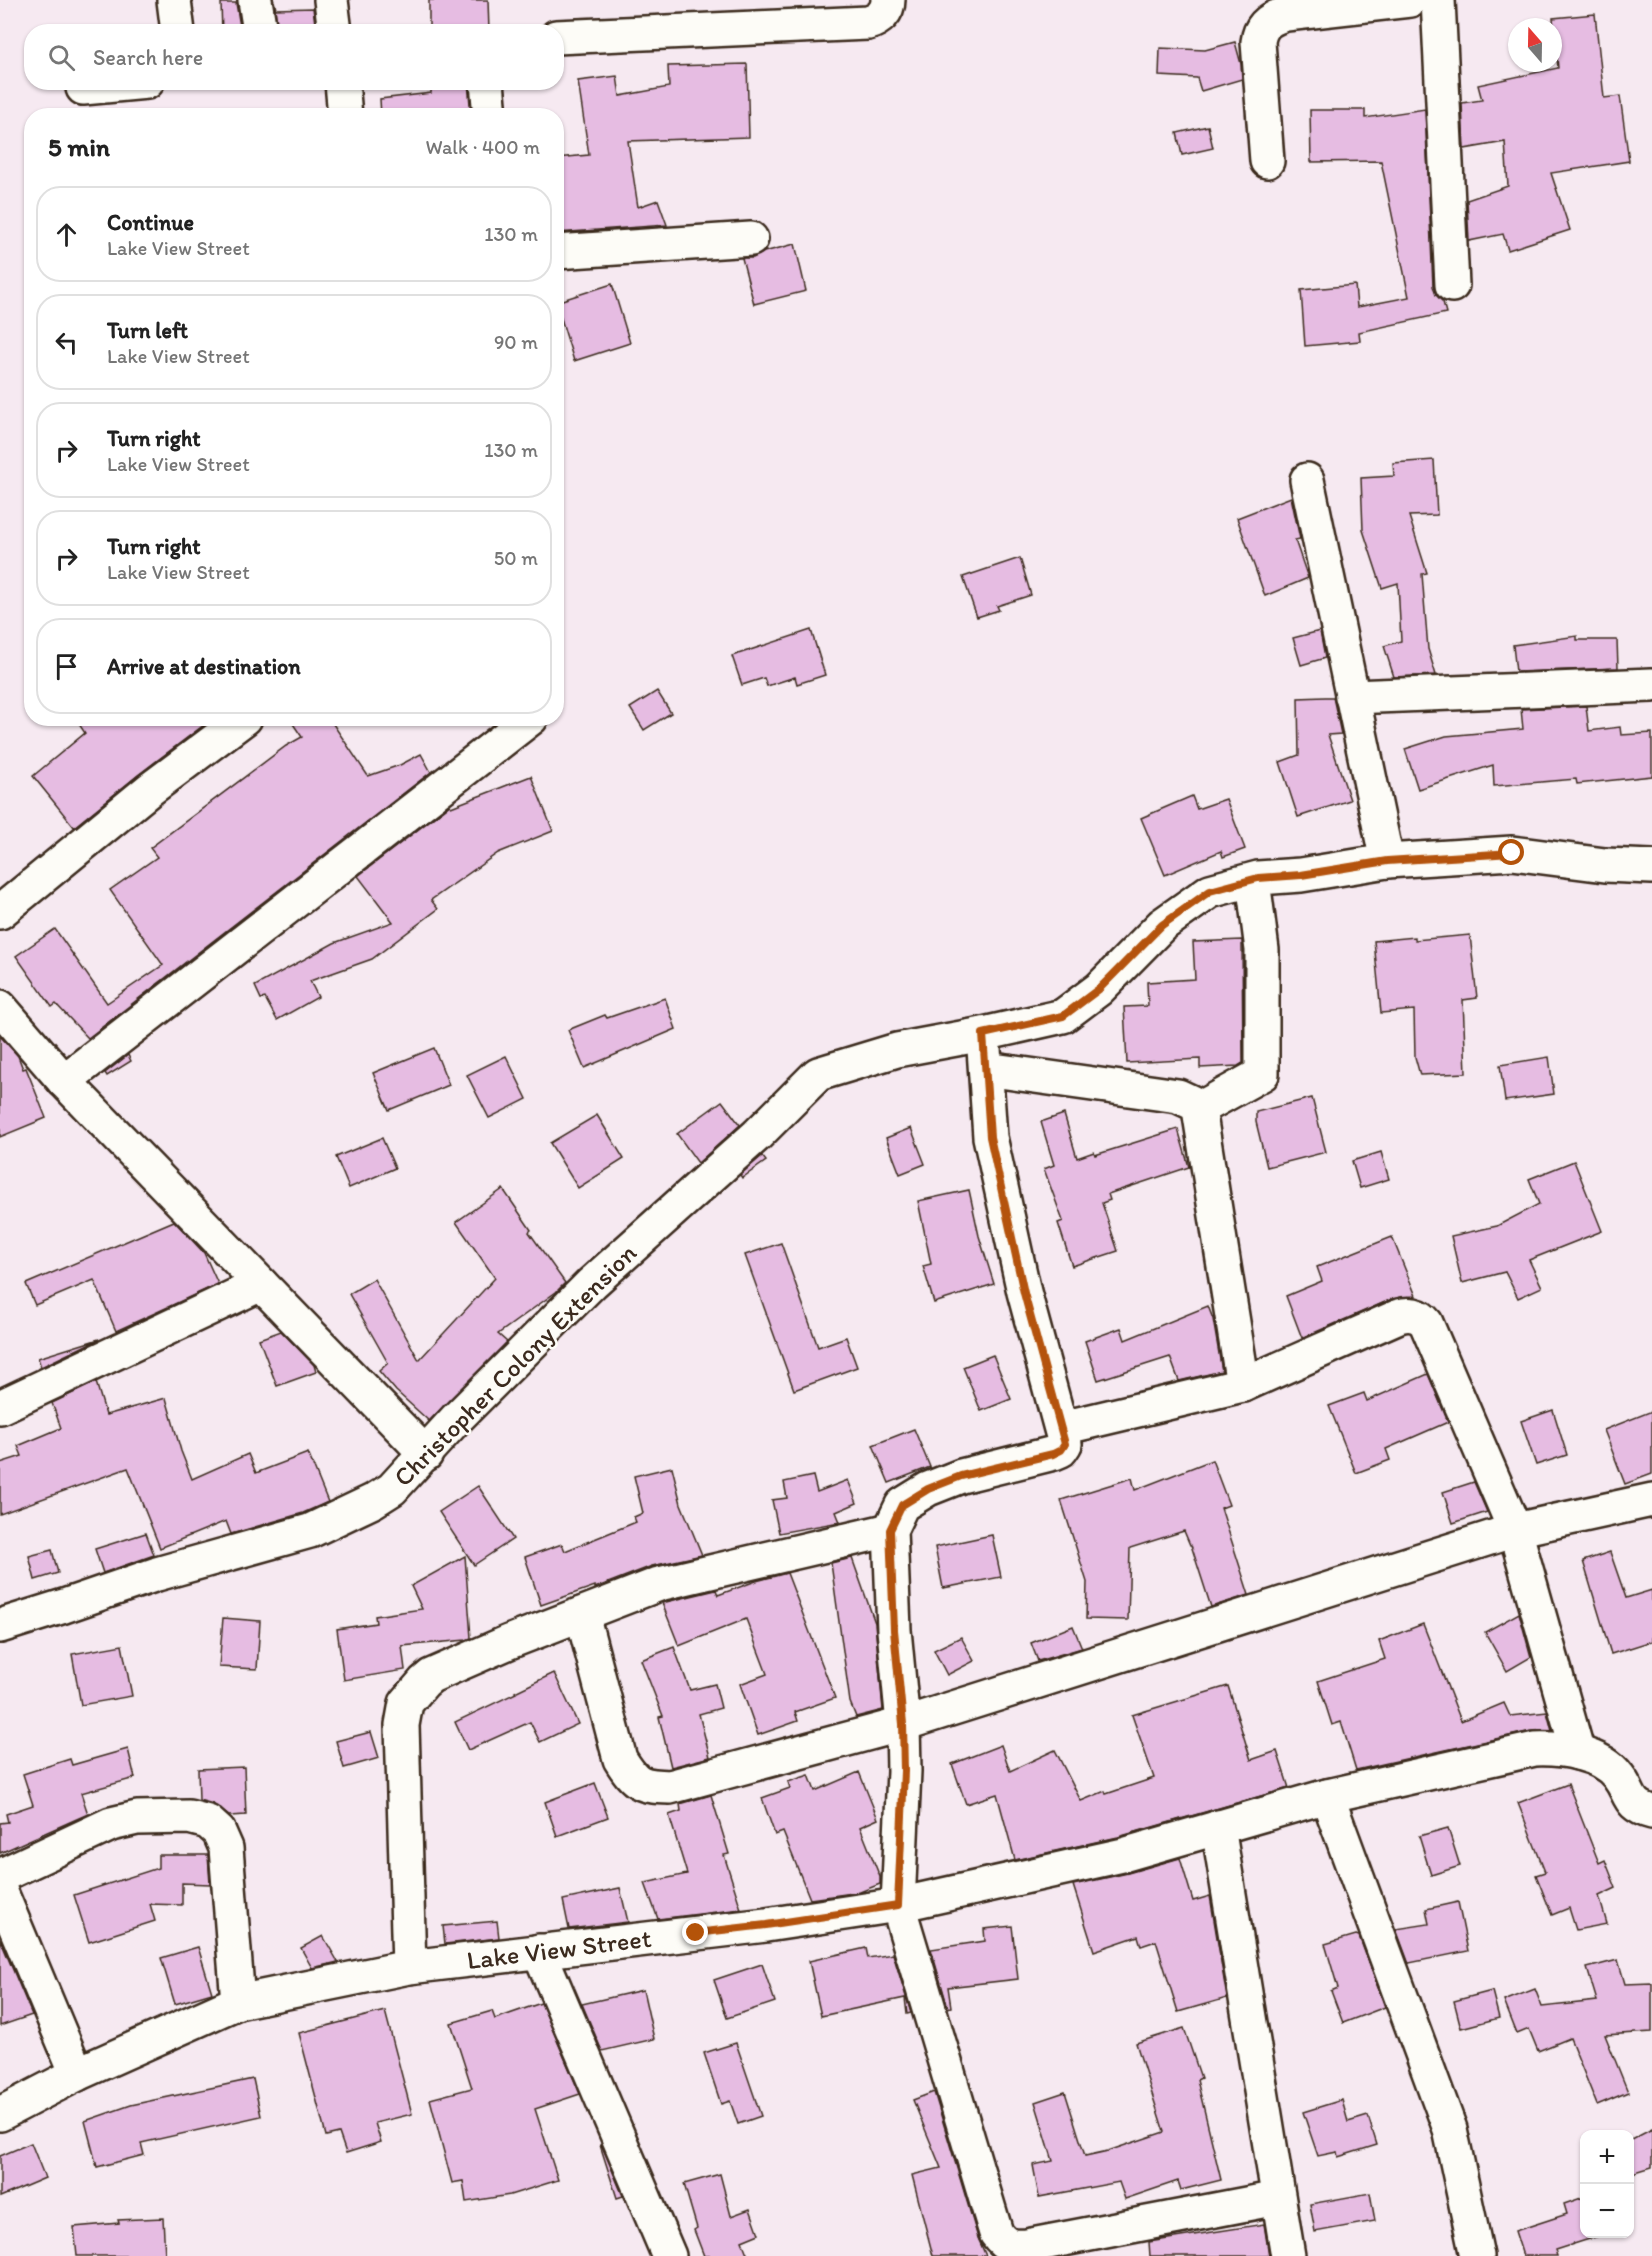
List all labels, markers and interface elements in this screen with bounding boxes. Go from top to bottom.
north arrow [1508,18,1562,72]
search box [24,24,564,90]
icon: search [45,41,78,74]
text: Search here [93,44,203,71]
text: 5 min [48,131,110,163]
text: Walk · 400 m [426,135,540,159]
text: Continue [107,209,194,236]
icon: ahead [50,218,83,251]
text: 130 m [484,222,538,246]
text: Lake View Street [107,236,250,260]
text: Turn left [107,317,188,344]
icon: left [50,326,83,359]
text: 90 m [494,330,538,354]
text: Lake View Street [107,344,250,368]
text: Turn right [107,425,201,452]
icon: right [50,434,83,467]
text: 130 m [484,438,538,462]
text: Lake View Street [107,452,250,476]
text: Turn right [107,533,201,560]
icon: right [50,542,83,575]
text: 50 m [494,546,538,570]
text: Lake View Street [107,560,250,584]
icon: arrive [50,650,83,683]
text: Arrive at destination [107,653,301,680]
route start [1498,839,1524,865]
street label: Christopher Colony Extension [387,1237,643,1493]
route end [682,1919,708,1945]
street label: Lake View Street [465,1922,653,1976]
map controls [1580,2130,1634,2238]
button: + [1580,2130,1634,2184]
button: − [1580,2184,1634,2238]

